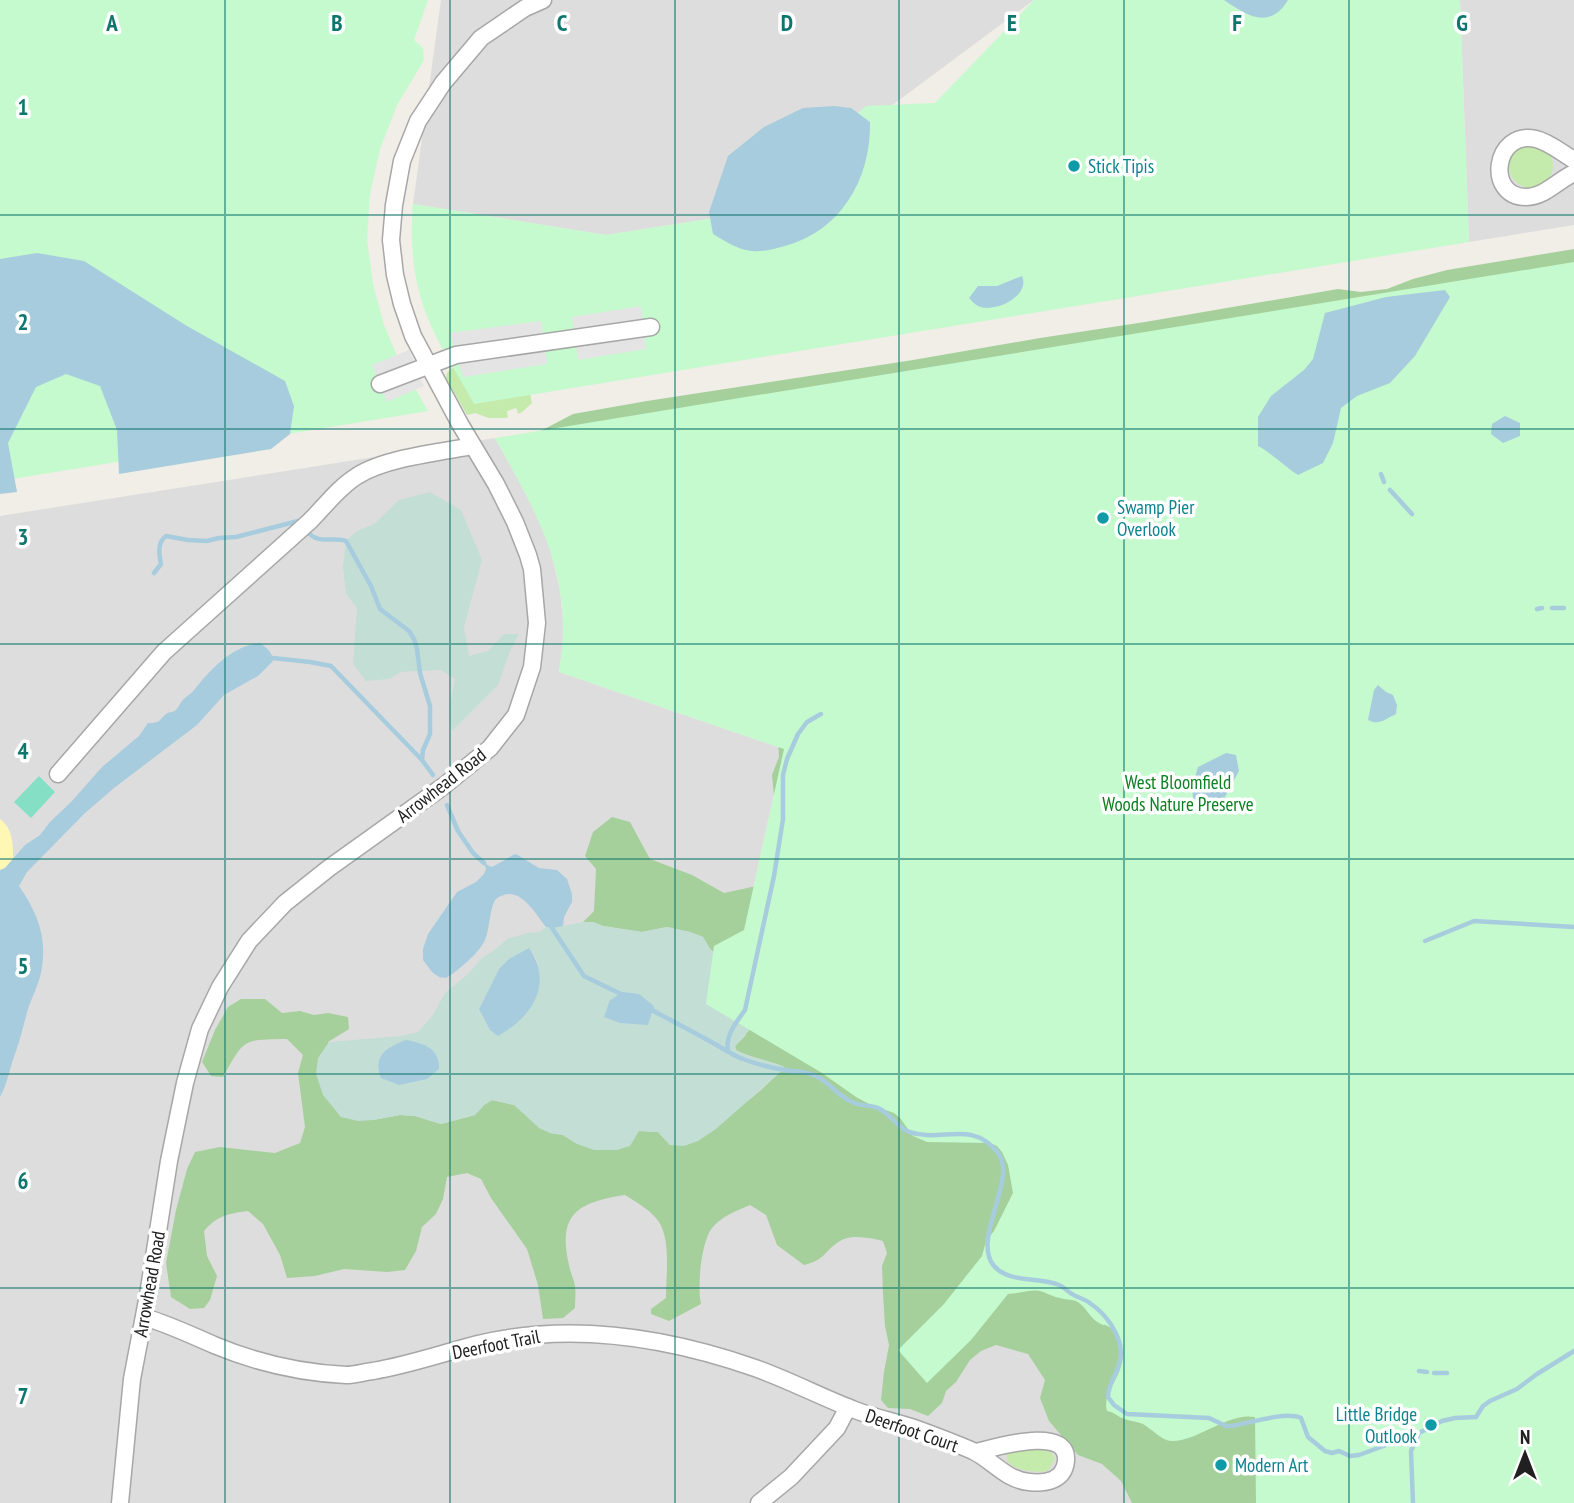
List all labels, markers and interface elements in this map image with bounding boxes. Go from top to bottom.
text: A [105,8,118,37]
text: B [331,8,343,37]
text: C [557,8,568,37]
text: D [781,8,793,37]
text: E [1007,8,1017,37]
text: F [1232,8,1242,37]
text: G [1456,8,1468,37]
text: 1 [18,92,29,121]
place label: Stick Tipis [1088,154,1154,178]
marker: Stick Tipis [1066,158,1082,174]
text: 2 [18,307,29,336]
place label: Swamp Pier Overlook [1117,495,1195,541]
marker: Swamp Pier Overlook [1095,510,1111,526]
text: 3 [18,522,29,551]
text: 4 [18,736,29,765]
street label: Arrowhead Road [391,743,491,827]
park label: West Bloomfield Woods Nature Preserve [1102,770,1254,816]
text: 5 [18,951,29,980]
text: 6 [18,1166,29,1195]
street label: Arrowhead Road [128,1229,170,1339]
street label: Deerfoot Trail [450,1324,542,1364]
text: 7 [18,1381,29,1410]
place label: Little Bridge Outlook [1336,1402,1418,1448]
street label: Deerfoot Court [862,1403,962,1457]
marker: Little Bridge Outlook [1423,1417,1439,1433]
north arrow [1490,1419,1560,1489]
text: N [1520,1425,1530,1449]
place label: Modern Art [1235,1453,1309,1477]
marker: Modern Art [1213,1457,1229,1473]

